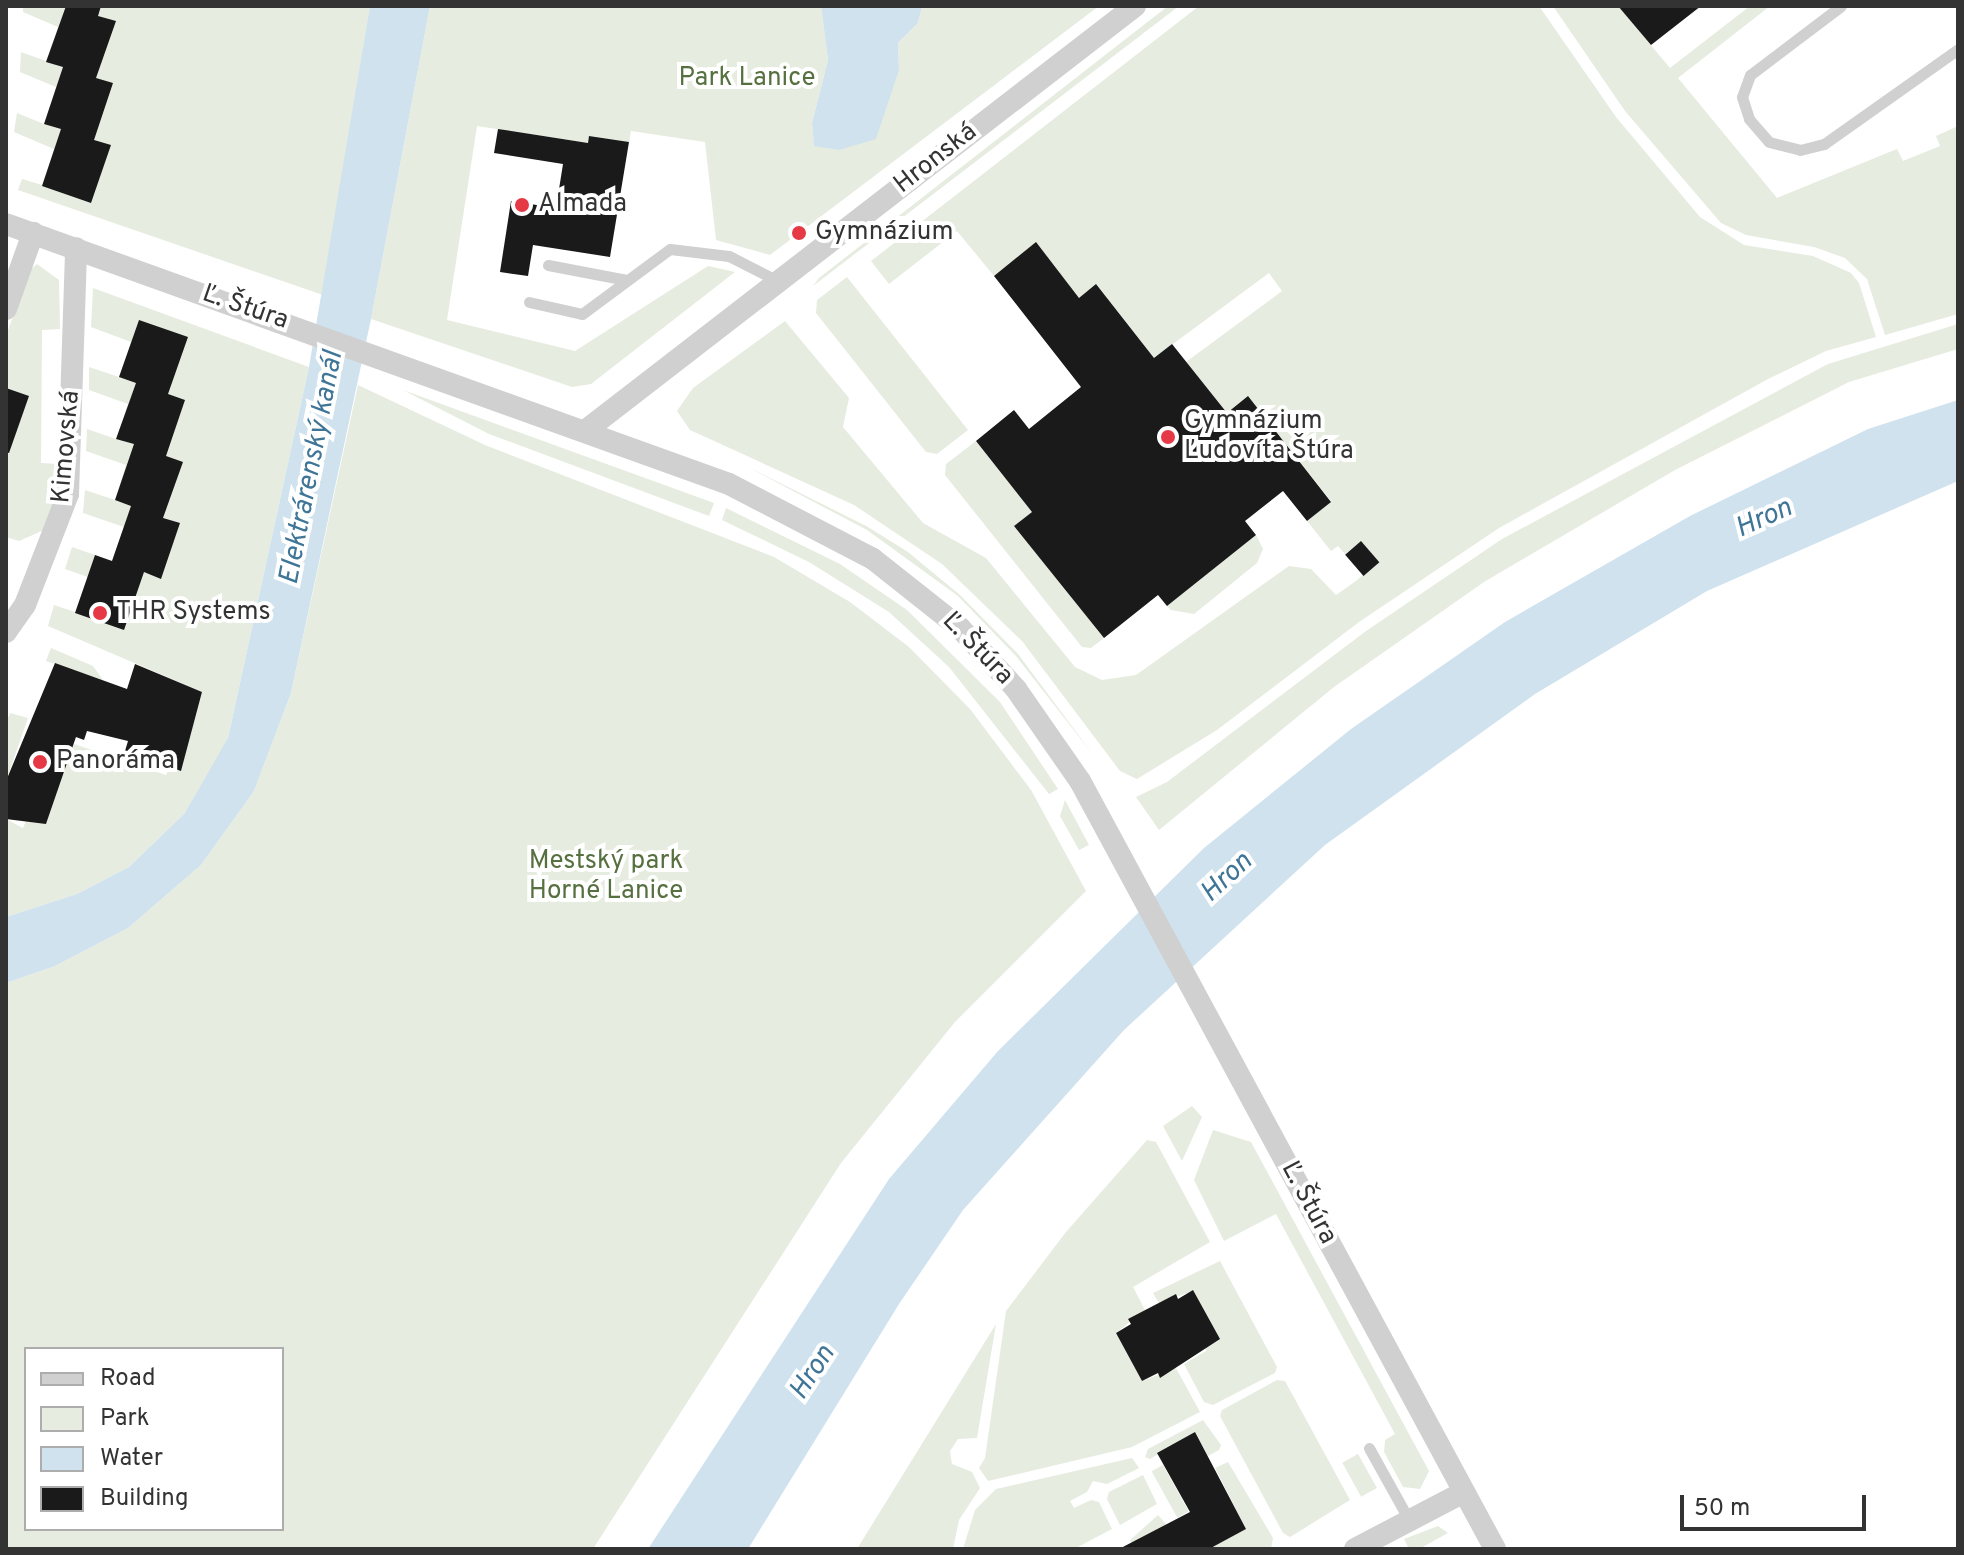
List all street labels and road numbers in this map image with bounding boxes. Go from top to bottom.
street label: Hronská [888,117,984,201]
street label: Ľ. Štúra [198,279,292,337]
street label: Kimovská [47,389,87,505]
street label: Ľ. Štúra [935,606,1019,692]
street label: Ľ. Štúra [1273,1156,1343,1250]

